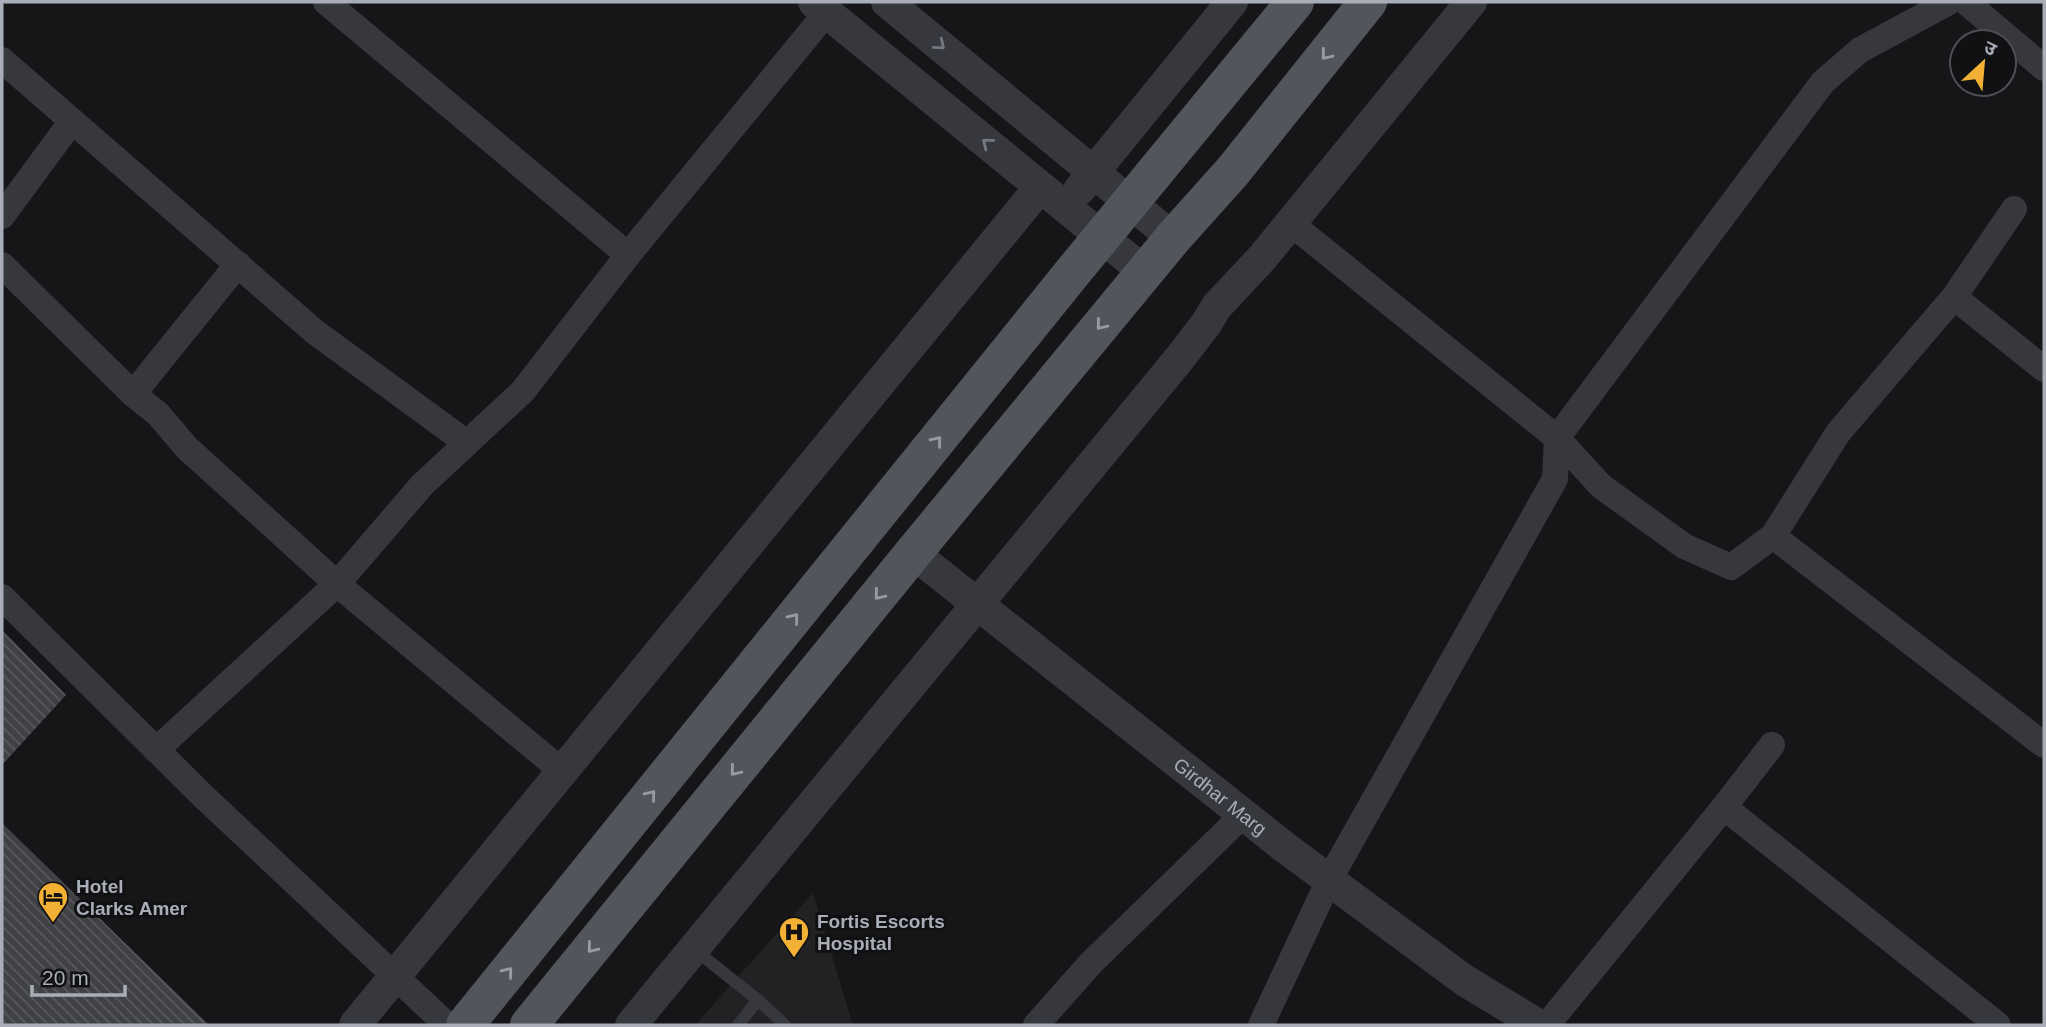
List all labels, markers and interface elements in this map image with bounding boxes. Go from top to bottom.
north arrow [1948,28,2018,98]
text: उ [1981,36,2001,60]
one-way arrow [932,37,944,50]
one-way arrow [1321,47,1334,60]
one-way arrow [982,139,994,152]
one-way arrow [1097,317,1110,329]
one-way arrow [929,437,941,450]
one-way arrow [874,587,887,599]
one-way arrow [786,614,798,627]
street label: Girdhar Marg [1170,754,1270,840]
one-way arrow [731,764,744,776]
one-way arrow [643,791,655,804]
place label: Hotel Clarks Amer [76,876,188,919]
hotel icon: Hotel Clarks Amer [36,880,70,924]
place label: Fortis Escorts Hospital [817,911,945,954]
hospital icon: Fortis Escorts Hospital [777,915,811,959]
one-way arrow [588,939,600,952]
scale bar [32,954,124,998]
text: 20 m [42,966,89,989]
one-way arrow [500,968,513,980]

